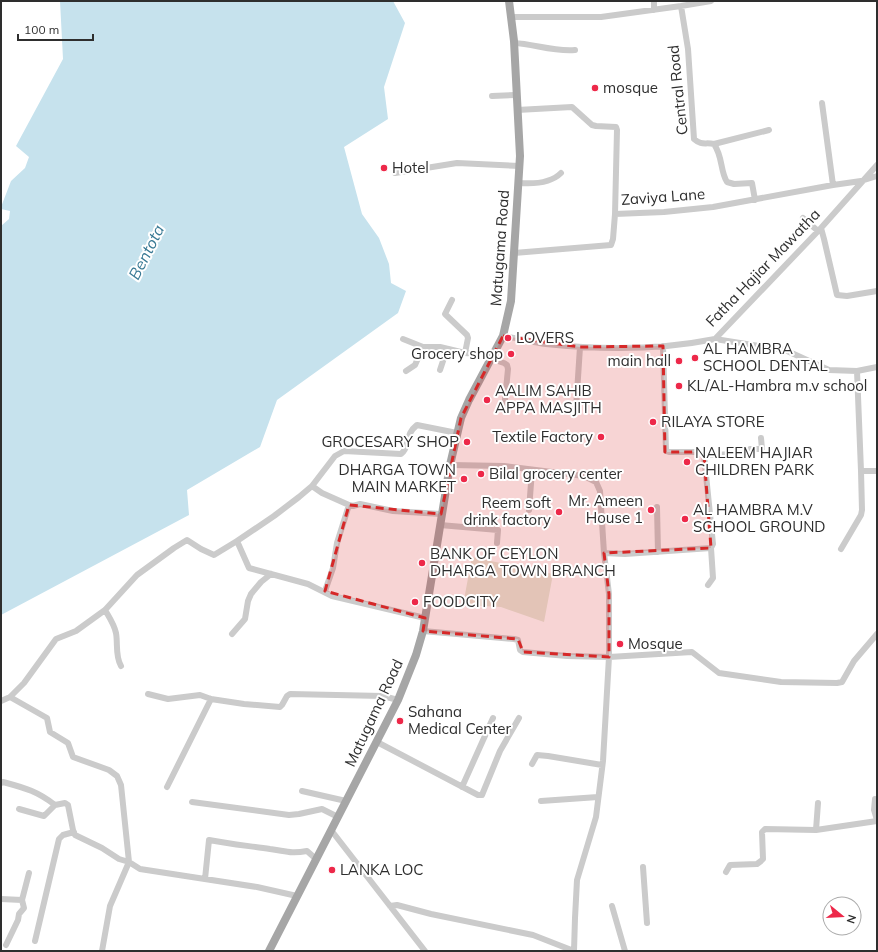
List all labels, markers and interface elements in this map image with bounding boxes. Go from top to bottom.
scale bar [18,16,93,42]
text: 100 m [24,22,59,37]
street label: Central Road [663,44,692,136]
place label: mosque [603,78,658,97]
marker: mosque [590,83,600,93]
place label: Hotel [392,158,429,177]
marker: Hotel [379,163,389,173]
street label: Zaviya Lane [620,184,706,209]
street label: Matugama Road [486,189,513,307]
street label: Fatha Hajiar Mawatha [701,205,824,331]
water label: Bentota [124,221,168,283]
place label: LOVERS [516,328,574,347]
marker: LOVERS [503,333,513,343]
place label: AL HAMBRA SCHOOL DENTAL [703,339,828,375]
place label: Grocery shop [411,344,503,363]
marker: Grocery shop [506,349,516,359]
place label: main hall [608,351,671,370]
marker: AL HAMBRA SCHOOL DENTAL [690,353,700,363]
marker: main hall [674,356,684,366]
place label: KL/AL-Hambra m.v school [687,376,867,395]
place label: AALIM SAHIB APPA MASJITH [495,381,602,417]
marker: KL/AL-Hambra m.v school [674,381,684,391]
marker: AALIM SAHIB APPA MASJITH [482,395,492,405]
place label: RILAYA STORE [661,412,765,431]
marker: RILAYA STORE [648,417,658,427]
place label: Textile Factory [492,427,593,446]
place label: GROCESARY SHOP [321,432,459,451]
marker: Textile Factory [596,432,606,442]
marker: GROCESARY SHOP [462,437,472,447]
place label: NALEEM HAJIAR CHILDREN PARK [695,443,814,479]
marker: NALEEM HAJIAR CHILDREN PARK [682,457,692,467]
place label: DHARGA TOWN MAIN MARKET [338,460,456,496]
place label: Bilal grocery center [489,464,623,483]
marker: Bilal grocery center [476,469,486,479]
marker: DHARGA TOWN MAIN MARKET [459,474,469,484]
place label: Mr. Ameen House 1 [568,491,643,527]
place label: Reem soft drink factory [464,493,551,529]
place label: AL HAMBRA M.V SCHOOL GROUND [693,500,826,536]
marker: Mr. Ameen House 1 [646,505,656,515]
marker: Reem soft drink factory [554,507,564,517]
marker: AL HAMBRA M.V SCHOOL GROUND [680,514,690,524]
place label: BANK OF CEYLON DHARGA TOWN BRANCH [430,544,616,580]
marker: BANK OF CEYLON DHARGA TOWN BRANCH [417,558,427,568]
place label: FOODCITY [423,592,499,611]
marker: FOODCITY [410,597,420,607]
place label: Mosque [628,634,683,653]
marker: Mosque [615,639,625,649]
street label: Matugama Road [340,656,407,770]
place label: Sahana Medical Center [408,702,511,738]
marker: Sahana Medical Center [395,716,405,726]
place label: LANKA LOC [340,860,424,879]
marker: LANKA LOC [327,865,337,875]
north arrow [822,896,862,936]
text: N [844,913,859,925]

